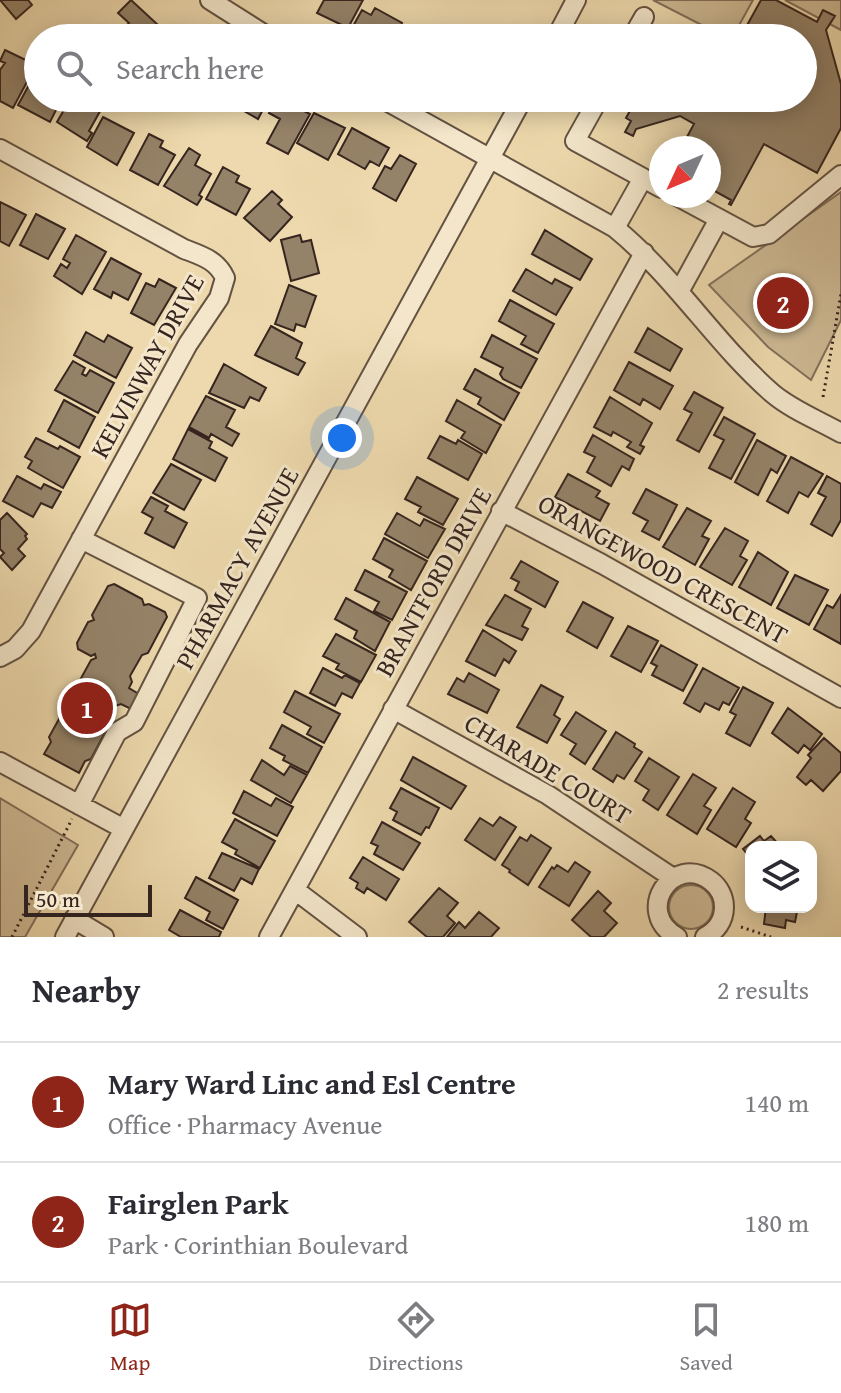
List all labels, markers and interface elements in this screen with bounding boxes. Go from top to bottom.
search box [24,24,817,112]
icon: search [52,46,96,90]
text: Search here [116,46,264,90]
north arrow [649,136,721,208]
street label: KELVINWAY DRIVE [80,267,213,465]
pin: 2 [757,273,809,333]
your location [322,418,362,458]
street label: PHARMACY AVENUE [165,460,308,676]
street label: BRANTFORD DRIVE [364,480,501,683]
street label: ORANGEWOOD CRESCENT [531,484,796,654]
pin: 1 [61,678,113,738]
street label: CHARADE COURT [457,703,640,834]
map controls [745,841,817,913]
button: layers [745,841,817,913]
scale bar [24,881,152,917]
text: 50 m [36,883,80,915]
text: Nearby [32,965,141,1014]
text: 2 results [717,970,809,1009]
text: Mary Ward Linc and Esl Centre [108,1061,516,1105]
text: 1 [51,1083,65,1122]
text: 140 m [744,1083,809,1122]
text: Office · Pharmacy Avenue [108,1105,382,1144]
text: Fairglen Park [108,1181,289,1225]
text: 2 [51,1203,65,1242]
text: 180 m [744,1203,809,1242]
text: Park · Corinthian Boulevard [108,1225,408,1264]
tab: Map [108,1298,152,1378]
tab: Directions [369,1298,463,1378]
tab: Saved [680,1298,733,1378]

